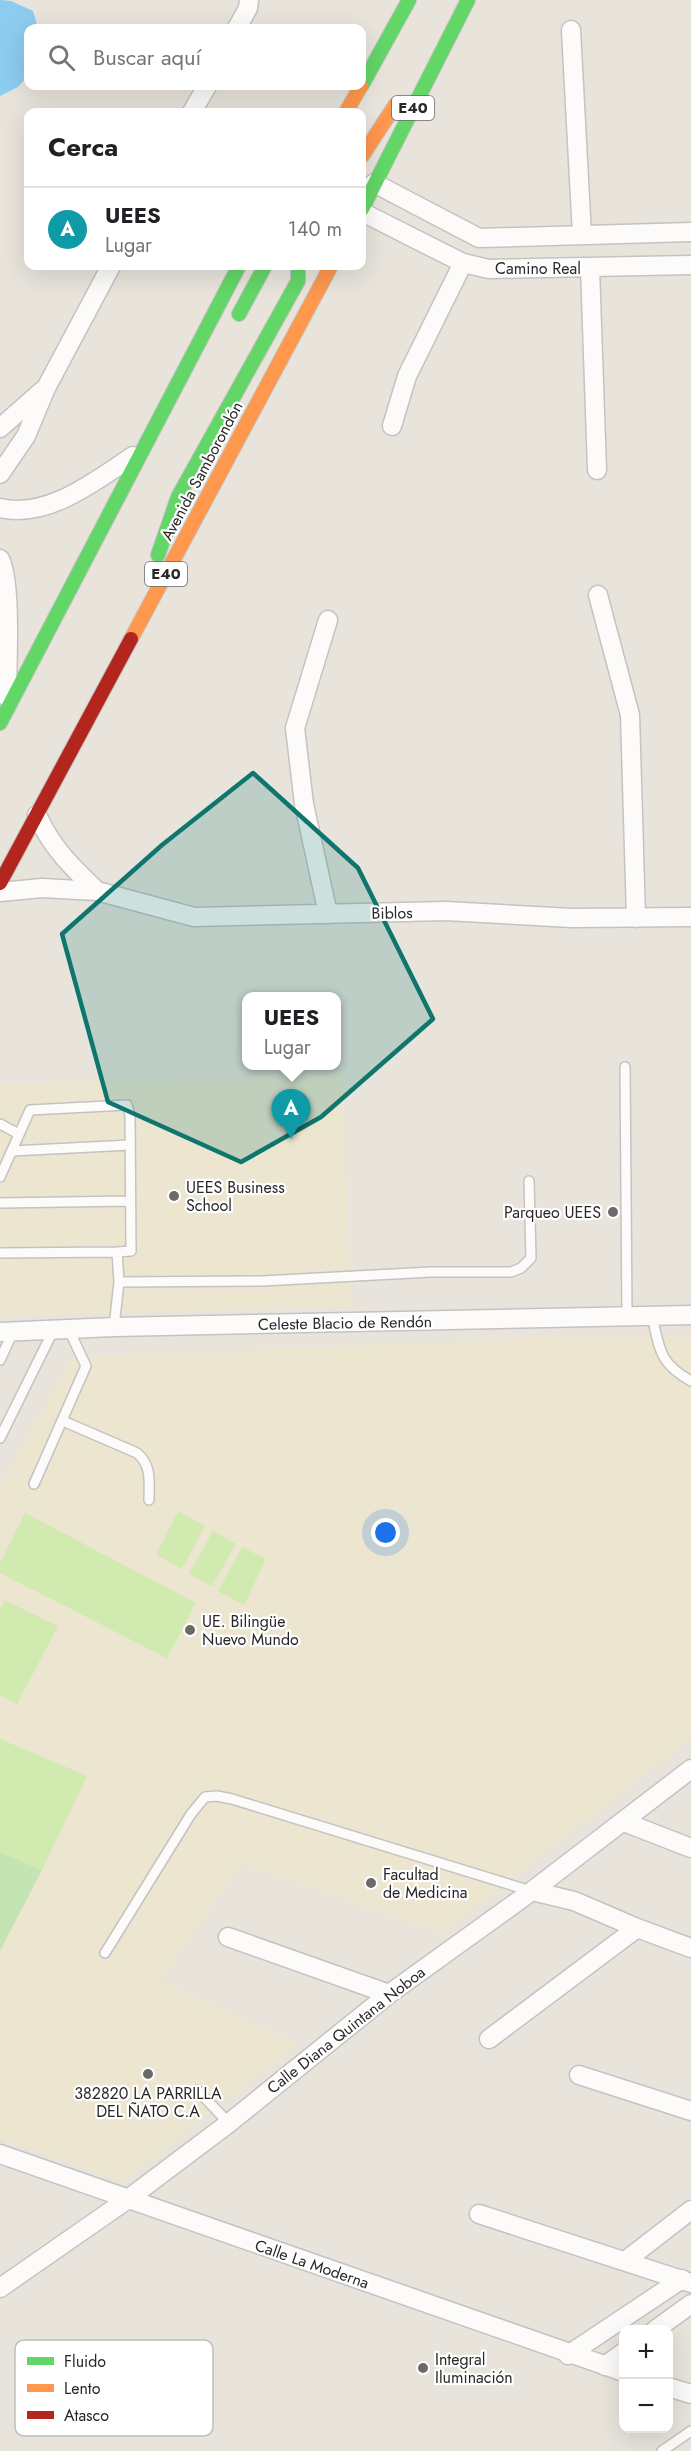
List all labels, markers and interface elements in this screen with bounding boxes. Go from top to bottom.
search box [24,24,366,90]
icon: search [45,41,78,74]
text: Buscar aquí [93,41,201,73]
road number: E40 [392,96,434,120]
text: Cerca [48,128,118,166]
text: UEES [105,199,161,231]
text: A [60,215,75,244]
text: 140 m [288,215,342,244]
text: Lugar [105,231,152,260]
street label: Camino Real [495,257,581,280]
street label: Avenida Samborondón [156,397,248,545]
road number: E40 [145,562,187,586]
street label: Biblos [371,901,413,925]
popup [242,992,341,1070]
text: UEES [264,1001,319,1033]
text: Lugar [264,1033,311,1062]
pin: A [272,1090,310,1139]
place label: UEES Business School [186,1176,285,1217]
marker: UEES Business School [167,1189,181,1203]
place label: Parqueo UEES [504,1201,601,1224]
marker: Parqueo UEES [606,1205,620,1219]
street label: Celeste Blacio de Rendón [258,1310,432,1336]
your location [371,1518,400,1547]
place label: UE. Bilingüe Nuevo Mundo [202,1610,299,1651]
marker: UE. Bilingüe Nuevo Mundo [183,1623,197,1637]
place label: Facultad de Medicina [383,1863,468,1904]
marker: Facultad de Medicina [364,1876,378,1890]
street label: Calle Diana Quintana Noboa [262,1961,430,2099]
marker: 382820 LA PARRILLA DEL ÑATO C.A [141,2067,155,2081]
place label: 382820 LA PARRILLA DEL ÑATO C.A [74,2082,222,2123]
street label: Calle La Moderna [252,2234,372,2294]
map controls [619,2325,673,2433]
button: + [619,2325,673,2379]
legend [15,2340,213,2436]
place label: Integral Iluminación [435,2348,513,2389]
text: Fluido [64,2350,106,2373]
marker: Integral Iluminación [416,2361,430,2375]
text: Lento [64,2377,101,2400]
button: − [619,2379,673,2433]
text: Atasco [64,2404,109,2427]

